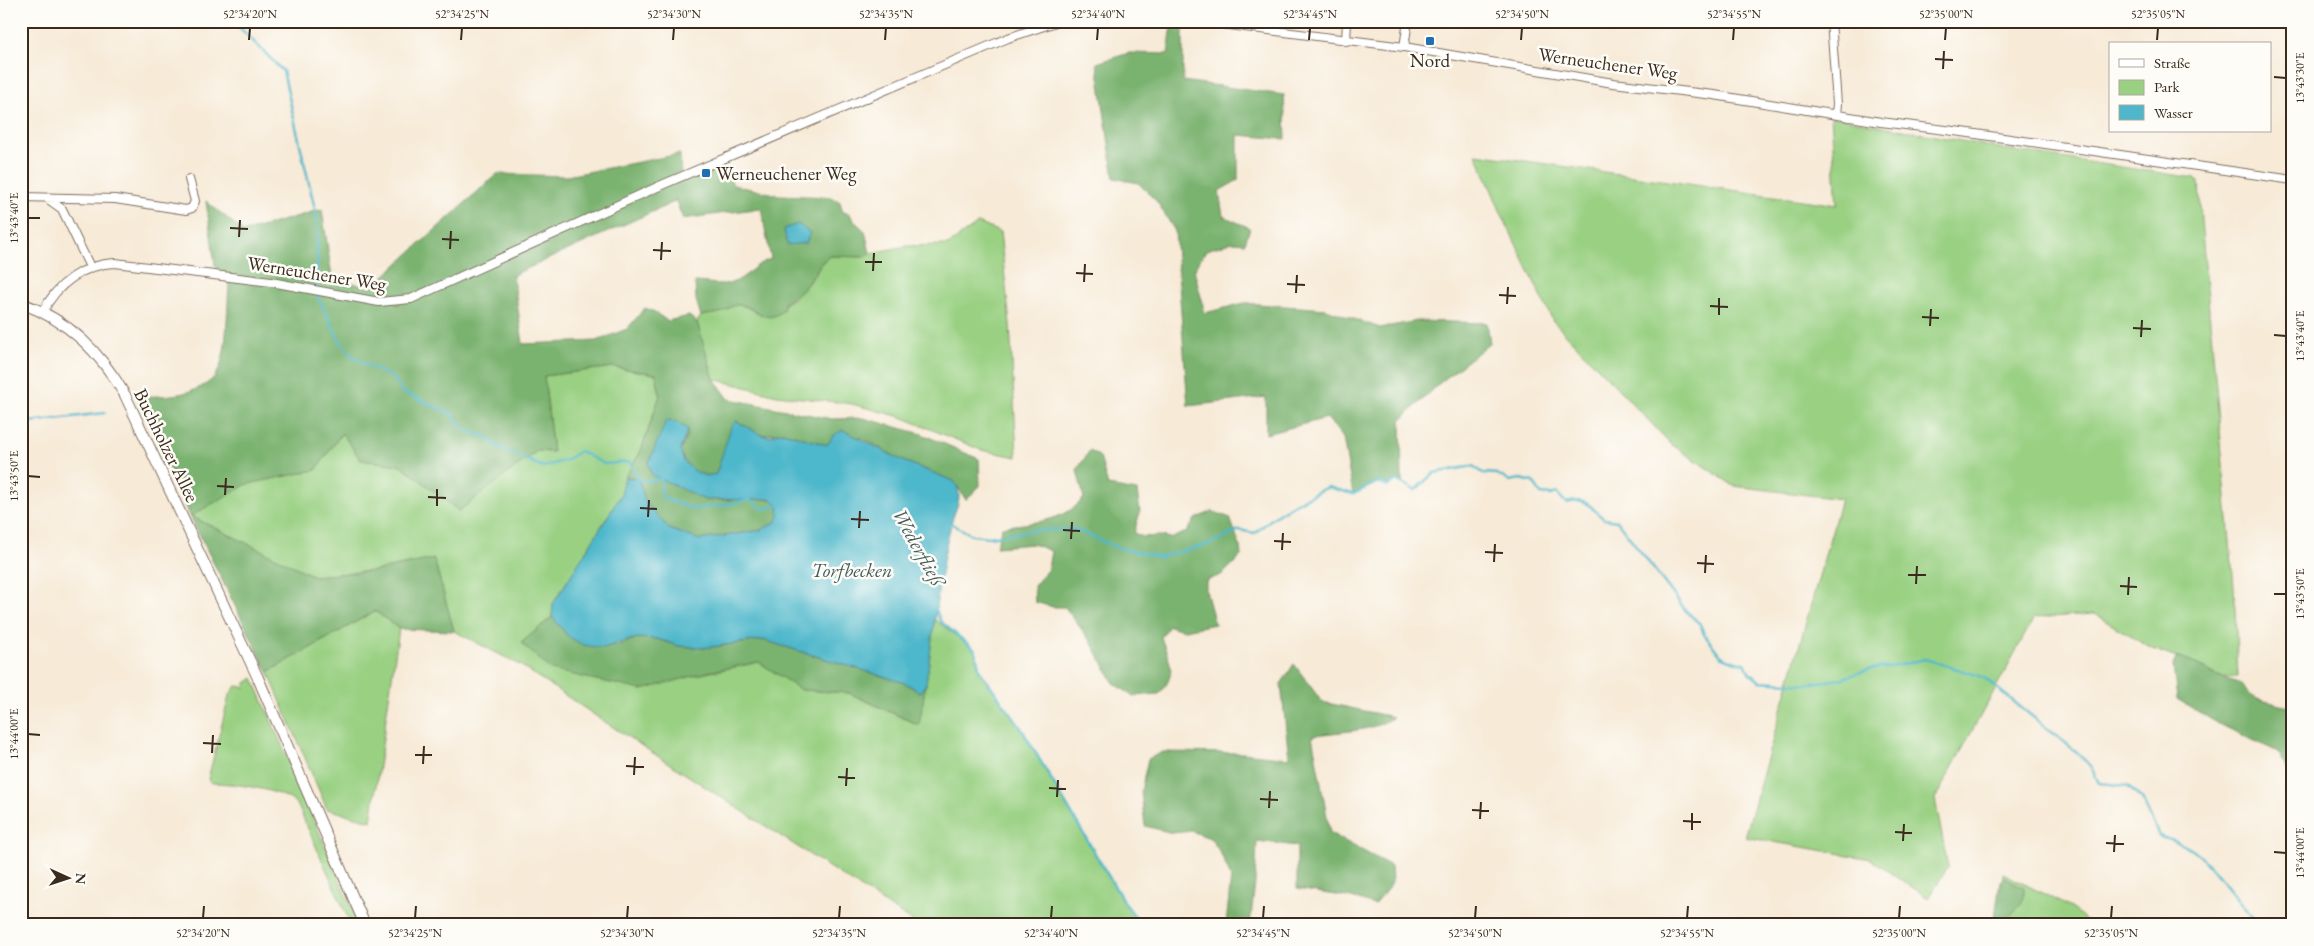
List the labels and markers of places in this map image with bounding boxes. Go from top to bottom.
marker: Nord [1424,35,1436,47]
place label: Nord [1410,48,1451,73]
place label: Werneuchener Weg [716,161,857,186]
marker: Werneuchener Weg [700,167,712,179]

